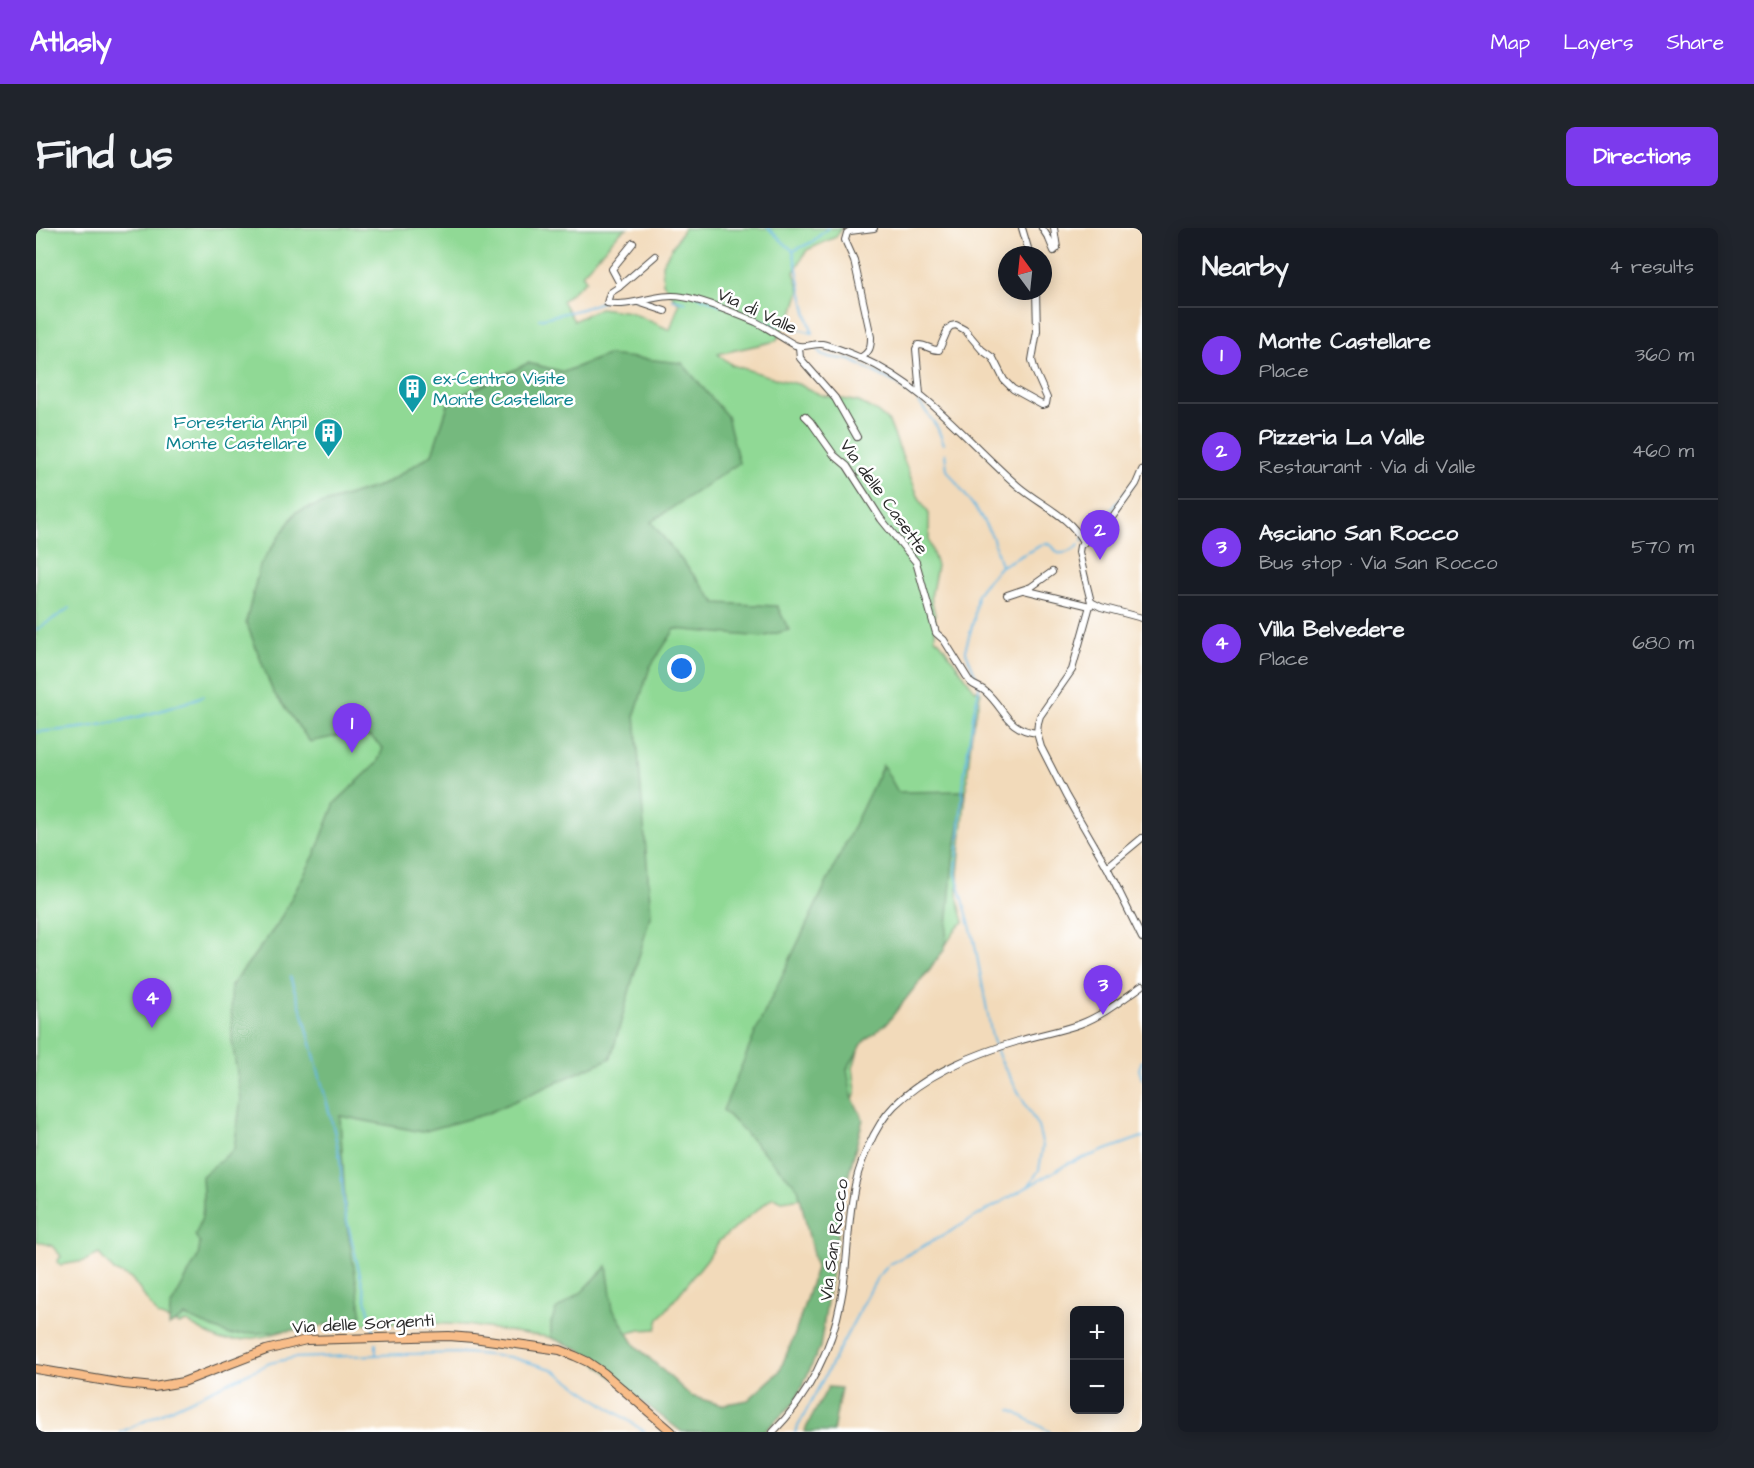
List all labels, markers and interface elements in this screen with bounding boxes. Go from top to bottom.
text: Atlasly [30,23,112,62]
text: Map [1490,28,1530,57]
text: Layers [1563,28,1633,57]
text: Share [1666,28,1724,57]
text: Find us [36,127,173,185]
button: Directions [1566,127,1718,186]
north arrow [998,246,1052,300]
text: Nearby [1202,249,1289,285]
text: 4 results [1609,253,1694,281]
street label: Via di Valle [713,282,801,340]
text: Monte Castellare [1259,326,1431,357]
text: 1 [1220,341,1223,369]
text: 360 m [1635,341,1694,369]
text: Place [1259,357,1309,385]
place label: ex-Centro Visite Monte Castellare [433,366,574,412]
building icon: ex-Centro Visite Monte Castellare [396,372,428,414]
place label: Foresteria Anpil Monte Castellare [166,410,307,456]
building icon: Foresteria Anpil Monte Castellare [312,416,344,458]
text: Pizzeria La Valle [1259,422,1425,453]
street label: Via delle Casette [834,434,935,560]
text: 2 [1216,437,1227,465]
text: 460 m [1632,437,1694,465]
text: Restaurant · Via di Valle [1259,453,1476,481]
pin: 2 [1080,510,1120,560]
text: Asciano San Rocco [1259,518,1458,549]
text: 3 [1216,533,1227,561]
text: 570 m [1631,533,1694,561]
text: Bus stop · Via San Rocco [1259,549,1498,577]
text: Villa Belvedere [1259,614,1405,645]
text: 4 [1215,629,1228,657]
text: 680 m [1632,629,1694,657]
text: Place [1259,645,1309,673]
your location [667,654,696,683]
pin: 1 [332,704,372,753]
pin: 3 [1084,966,1122,1015]
pin: 4 [132,978,172,1028]
street label: Via San Rocco [813,1177,855,1303]
map controls [1070,1306,1124,1414]
button: + [1070,1306,1124,1360]
street label: Via delle Sorgenti [292,1308,435,1341]
button: − [1070,1360,1124,1414]

